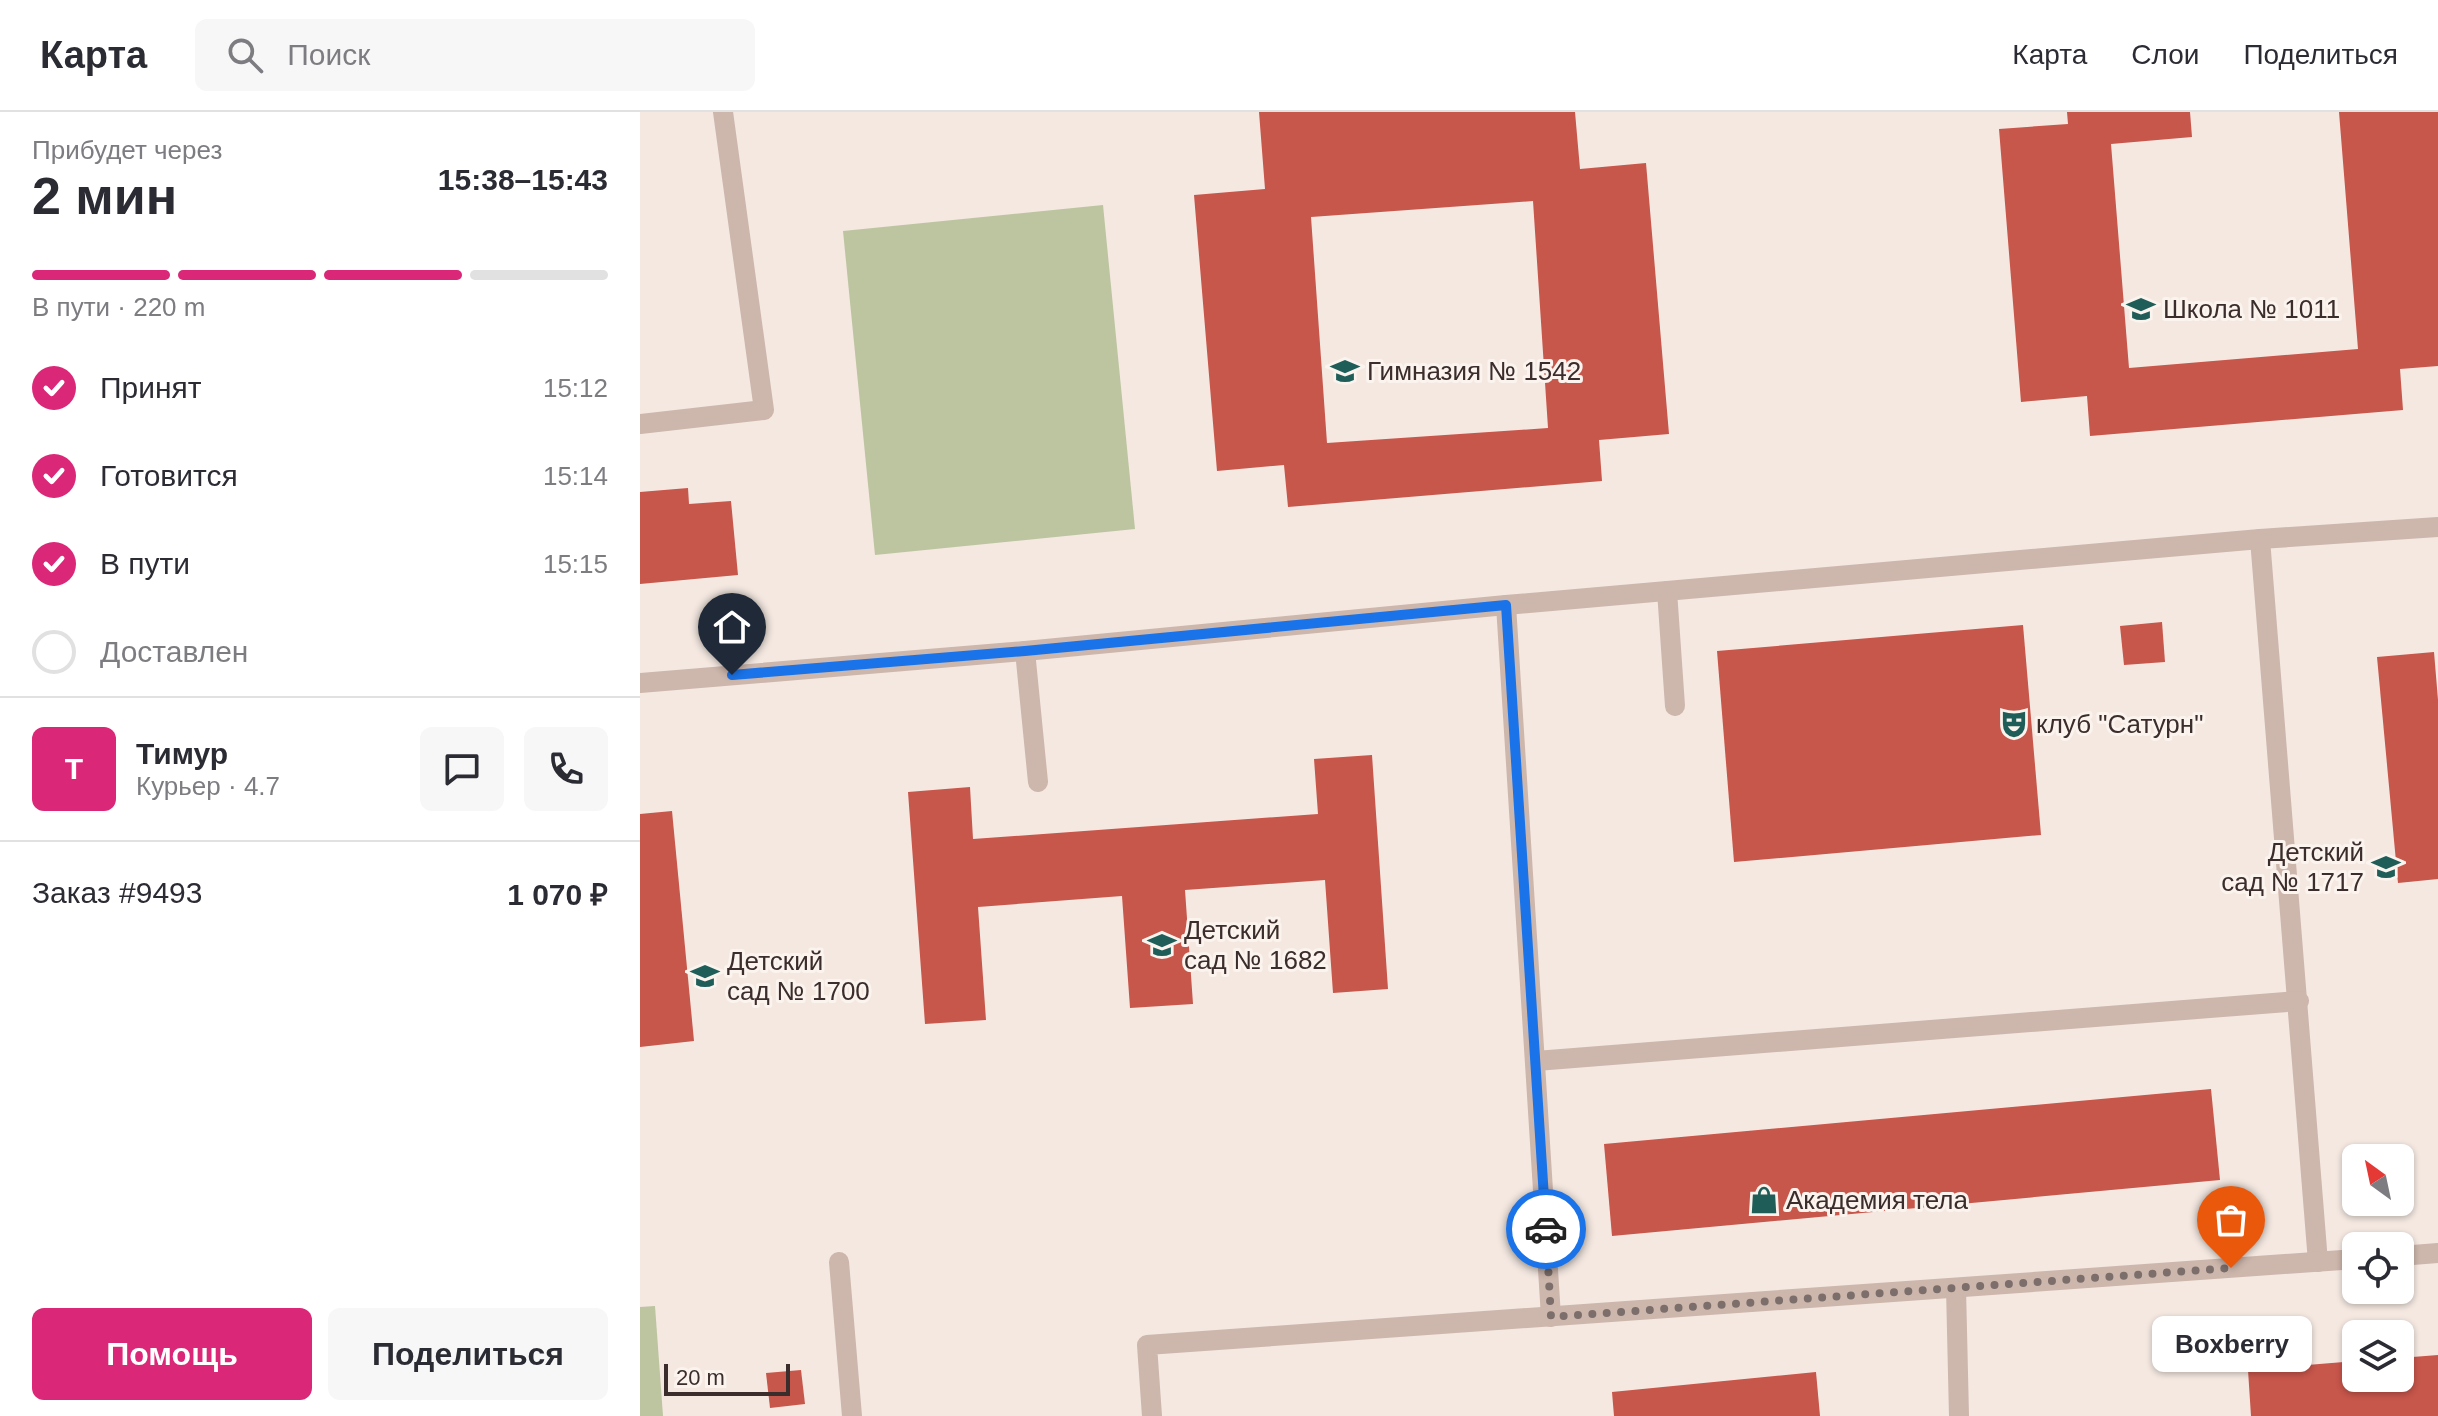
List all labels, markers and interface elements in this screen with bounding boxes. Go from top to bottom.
search box [195,19,755,91]
icon: search [223,33,267,77]
text: Карта [40,34,147,76]
text: Поиск [287,38,370,71]
text: Карта [2012,39,2087,70]
text: Слои [2131,39,2199,70]
text: Поделиться [2243,39,2398,70]
text: Прибудет через [32,135,222,165]
text: 15:38–15:43 [438,163,608,196]
text: 2 мин [32,167,177,225]
text: В пути · 220 m [32,292,205,322]
school or university icon: Школа № 1011 [2126,294,2156,324]
place label: Школа № 1011 [2163,294,2340,324]
school or university icon: Гимназия № 1542 [1330,356,1360,386]
place label: Гимназия № 1542 [1367,356,1581,386]
icon: check [32,366,76,410]
text: Принят [100,371,202,404]
text: 15:12 [543,373,608,403]
icon: check [32,454,76,498]
text: Готовится [100,459,238,492]
text: 15:14 [543,461,608,491]
icon: check [32,542,76,586]
text: В пути [100,547,190,580]
text: 15:15 [543,549,608,579]
pin [698,593,766,675]
icon: home [710,605,754,649]
text: Доставлен [100,635,248,668]
theatre icon: клуб "Сатурн" [1999,709,2029,739]
place label: клуб "Сатурн" [2036,709,2203,739]
button: chat [420,727,504,811]
button: phone [524,727,608,811]
text: Тимур [136,737,228,770]
text: Т [65,752,83,785]
text: Курьер · 4.7 [136,771,280,801]
place label: Детский сад № 1717 [2221,837,2364,897]
school or university icon: Детский сад № 1717 [2371,852,2401,882]
text: Заказ #9493 [32,876,202,909]
text: 1 070 ₽ [507,878,608,911]
place label: Детский сад № 1682 [1184,915,1327,975]
school or university icon: Детский сад № 1682 [1147,930,1177,960]
place label: Детский сад № 1700 [727,946,870,1006]
school or university icon: Детский сад № 1700 [690,961,720,991]
north arrow [2342,1144,2414,1216]
map controls [2342,1144,2414,1392]
shop icon: Академия тела [1749,1185,1779,1215]
place label: Академия тела [1786,1185,1968,1215]
pin [2197,1186,2265,1268]
courier [1506,1189,1586,1269]
icon: bag [2209,1198,2253,1242]
icon: car [1524,1207,1568,1251]
button: locate [2342,1232,2414,1304]
button: Помощь [32,1308,312,1400]
button: Поделиться [328,1308,608,1400]
callout: Boxberry [2151,1316,2311,1372]
button: layers [2342,1320,2414,1392]
text: Boxberry [2175,1329,2289,1359]
scale bar [664,1360,790,1396]
text: 20 m [676,1365,725,1390]

